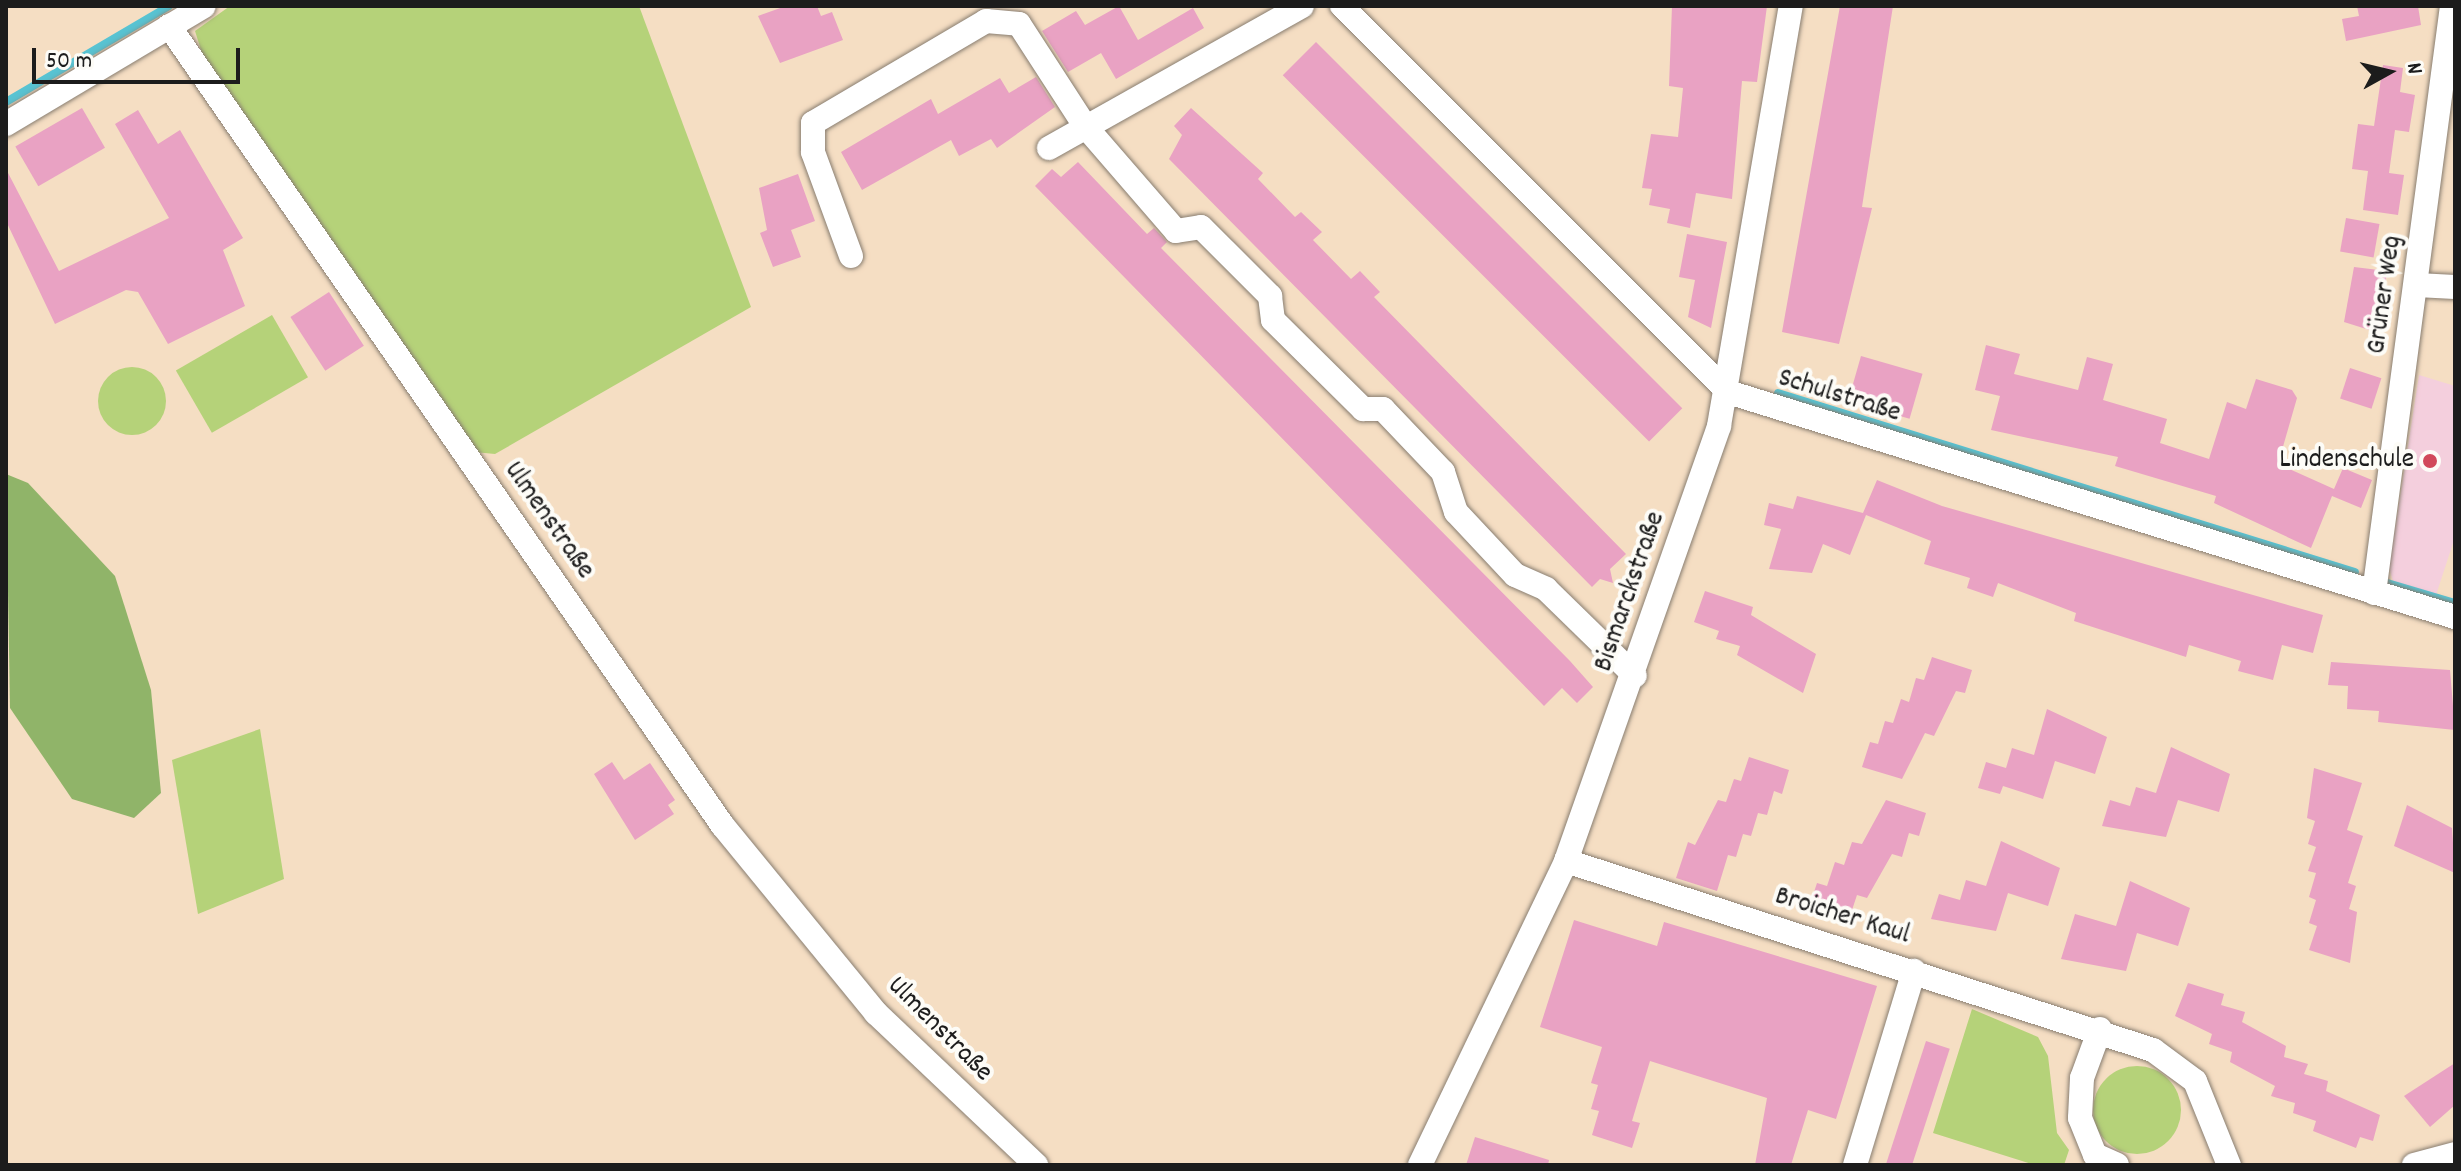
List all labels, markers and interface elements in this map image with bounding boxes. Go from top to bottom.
scale bar [36,32,244,82]
north arrow [2349,32,2429,112]
text: 50 m [46,45,92,79]
text: N [2397,61,2429,76]
street label: Grüner Weg [2361,234,2411,356]
street label: Schulstraße [1774,362,1904,432]
place label: Lindenschule [2279,444,2414,478]
marker: Lindenschule [2421,452,2439,470]
street label: Ulmenstraße [495,456,601,586]
street label: Bismarckstraße [1588,508,1674,676]
street label: Broicher Kaul [1771,881,1913,953]
street label: Ulmenstraße [879,970,999,1090]

